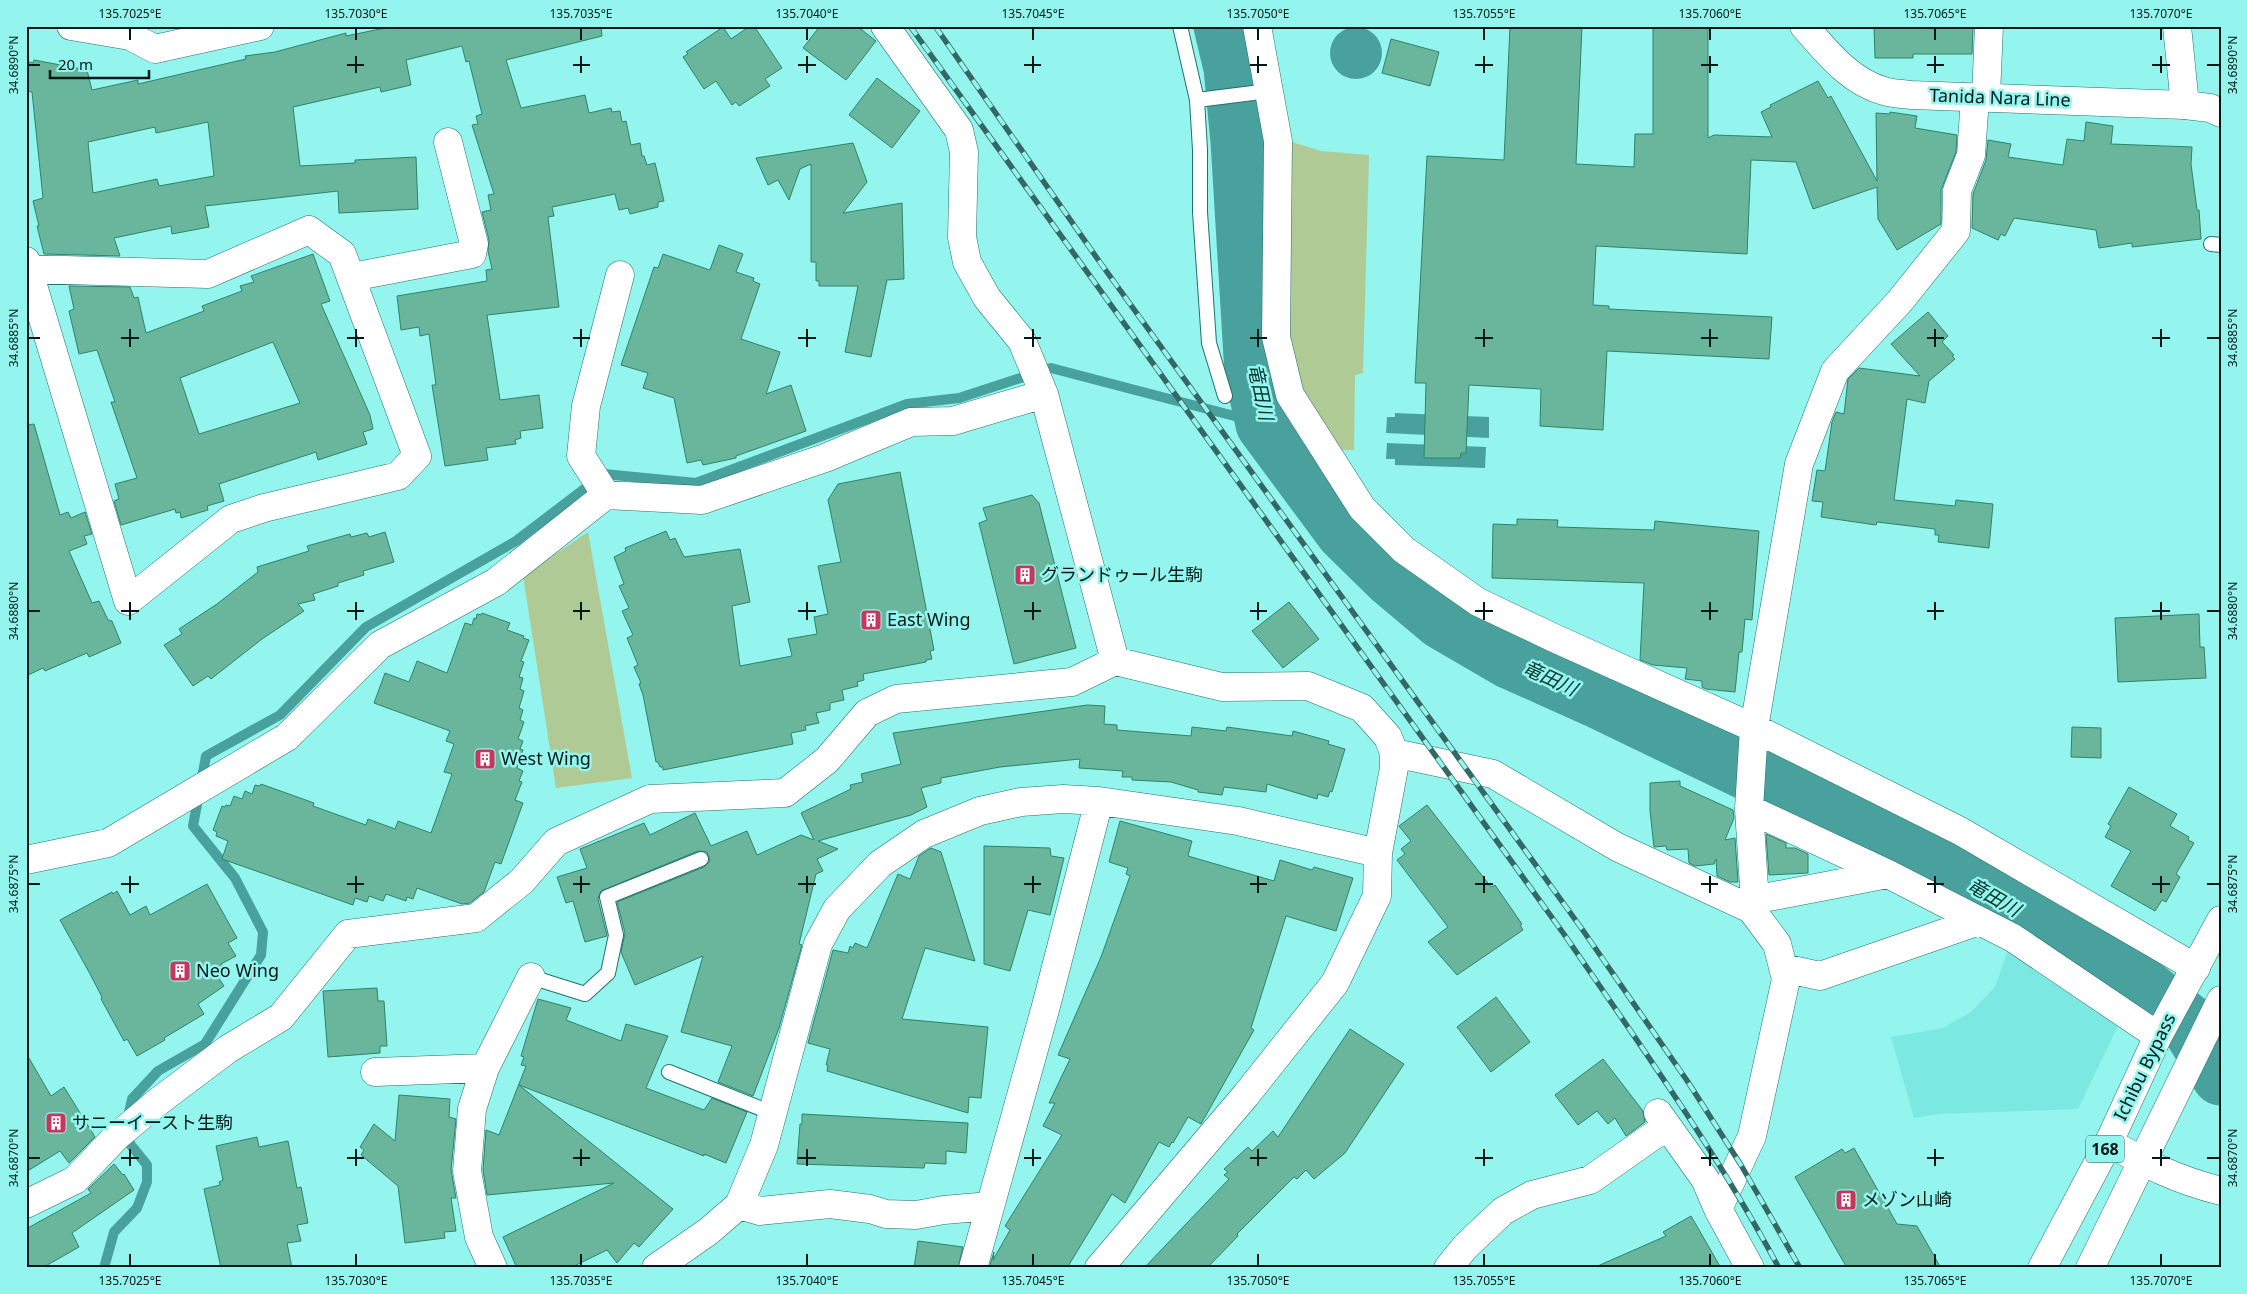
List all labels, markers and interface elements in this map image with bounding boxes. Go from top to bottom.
text: 135.7025°E [98,5,162,22]
text: 135.7030°E [324,5,388,22]
text: 135.7035°E [549,5,613,22]
text: 135.7040°E [775,5,839,22]
text: 135.7045°E [1001,5,1065,22]
text: 135.7050°E [1226,5,1290,22]
text: 135.7055°E [1452,5,1516,22]
text: 135.7060°E [1678,5,1742,22]
text: 135.7065°E [1903,5,1967,22]
text: 135.7070°E [2129,5,2193,22]
text: 34.6890°N [5,36,22,94]
text: 34.6890°N [2224,36,2241,94]
scale bar [50,48,149,80]
text: 20 m [58,54,93,74]
street label: Tanida Nara Line [1929,83,2071,111]
text: 34.6885°N [5,309,22,367]
text: 34.6885°N [2224,309,2241,367]
water label: 竜田川 [1242,361,1280,425]
place label: グランドゥール生駒 [1041,562,1203,586]
building icon: グランドゥール生駒 [1013,563,1037,587]
text: 34.6880°N [5,582,22,640]
text: 34.6880°N [2224,582,2241,640]
place label: East Wing [887,607,970,631]
building icon: East Wing [859,608,883,632]
water label: 竜田川 [1519,654,1583,703]
place label: West Wing [501,746,591,770]
building icon: West Wing [473,747,497,771]
text: 34.6875°N [5,855,22,913]
text: 34.6875°N [2224,855,2241,913]
water label: 竜田川 [1963,871,2027,924]
place label: Neo Wing [196,958,279,982]
building icon: Neo Wing [168,959,192,983]
street label: Ichibu Bypass [2108,1009,2180,1124]
place label: サニーイースト生駒 [72,1110,233,1134]
building icon: サニーイースト生駒 [44,1111,68,1135]
text: 34.6870°N [5,1129,22,1187]
text: 34.6870°N [2224,1129,2241,1187]
road number: 168 [2086,1136,2124,1162]
place label: メゾン山崎 [1862,1187,1952,1211]
building icon: メゾン山崎 [1834,1188,1858,1212]
text: 135.7025°E [98,1272,162,1289]
text: 135.7030°E [324,1272,388,1289]
text: 135.7035°E [549,1272,613,1289]
text: 135.7040°E [775,1272,839,1289]
text: 135.7045°E [1001,1272,1065,1289]
text: 135.7050°E [1226,1272,1290,1289]
text: 135.7055°E [1452,1272,1516,1289]
text: 135.7060°E [1678,1272,1742,1289]
text: 135.7065°E [1903,1272,1967,1289]
text: 135.7070°E [2129,1272,2193,1289]

